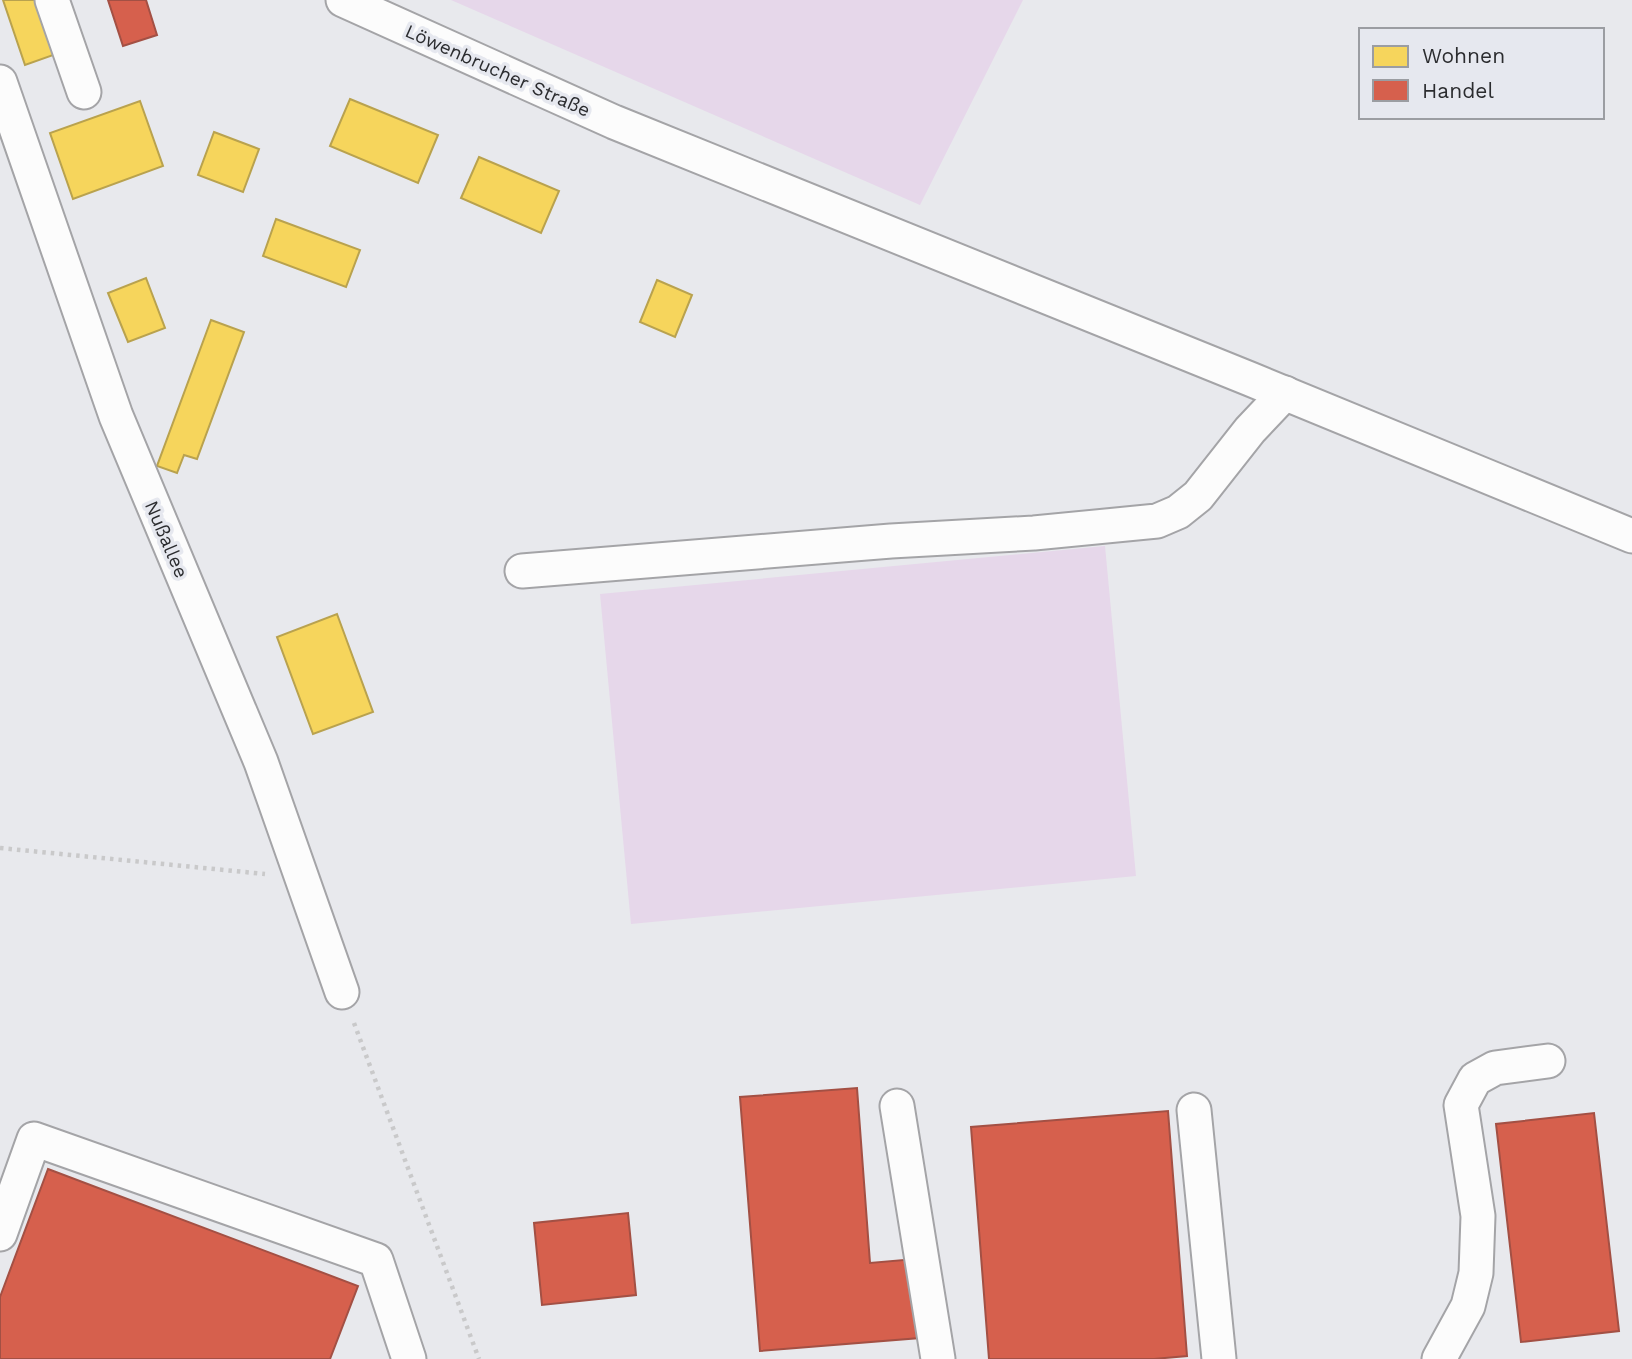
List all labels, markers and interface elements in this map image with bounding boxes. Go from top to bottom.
street label: Löwenbrucher Straße [402,19,594,122]
legend [1359,28,1604,119]
text: Wohnen [1422,43,1505,68]
text: Handel [1422,78,1494,103]
street label: Nußallee [140,497,193,581]

